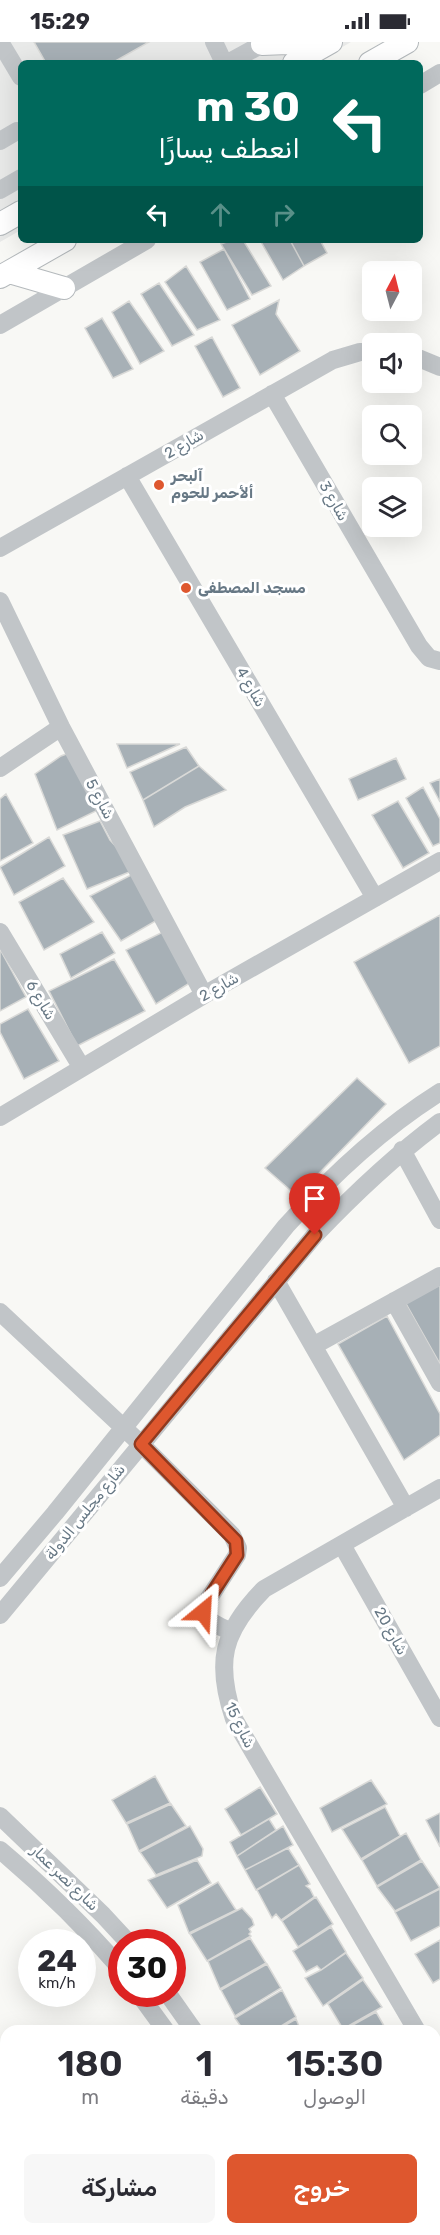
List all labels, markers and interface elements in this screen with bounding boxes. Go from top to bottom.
text: 15:29 [30,8,90,35]
text: 30 m [196,82,300,132]
icon: left [321,84,399,162]
text: انعطف يسارًا [158,133,300,165]
icon: left [141,198,174,231]
icon: ahead [204,198,237,231]
icon: right [267,198,300,231]
north arrow [362,261,422,321]
map controls [362,261,422,537]
button: sound [362,333,422,393]
button: search [362,405,422,465]
street label: شارع 2 [161,426,208,464]
place label: آلبحر ألأحمر للحوم [170,467,253,503]
button: layers [362,477,422,537]
marker: آلبحر ألأحمر للحوم [152,478,166,492]
street label: شارع 3 [314,478,352,525]
place label: مسجد المصطفى [198,579,306,597]
marker: مسجد المصطفى [179,581,193,595]
street label: شارع 4 [231,664,270,711]
street label: شارع 5 [80,776,118,823]
street label: شارع 2 [196,969,243,1007]
street label: شارع 6 [21,977,60,1024]
pin [289,1173,340,1235]
icon: arrive [298,1182,331,1215]
street label: شارع مجلس الدولة [41,1461,131,1565]
position arrow [171,1580,235,1644]
street label: شارع 20 [369,1604,411,1659]
street label: شارع 15 [219,1699,259,1752]
street label: شارع نصر عمار [25,1841,102,1916]
speed limit sign: 30 [108,1929,186,2007]
text: 24 [37,1943,77,1979]
text: km/h [38,1974,76,1992]
text: 180 [58,2042,123,2085]
text: 1 [196,2042,213,2085]
text: 15:30 [286,2042,384,2085]
text: m [81,2085,99,2109]
text: دقيقة [180,2085,229,2109]
text: الوصول [303,2085,366,2109]
button: مشاركة [24,2154,215,2223]
button: خروج [227,2154,417,2223]

